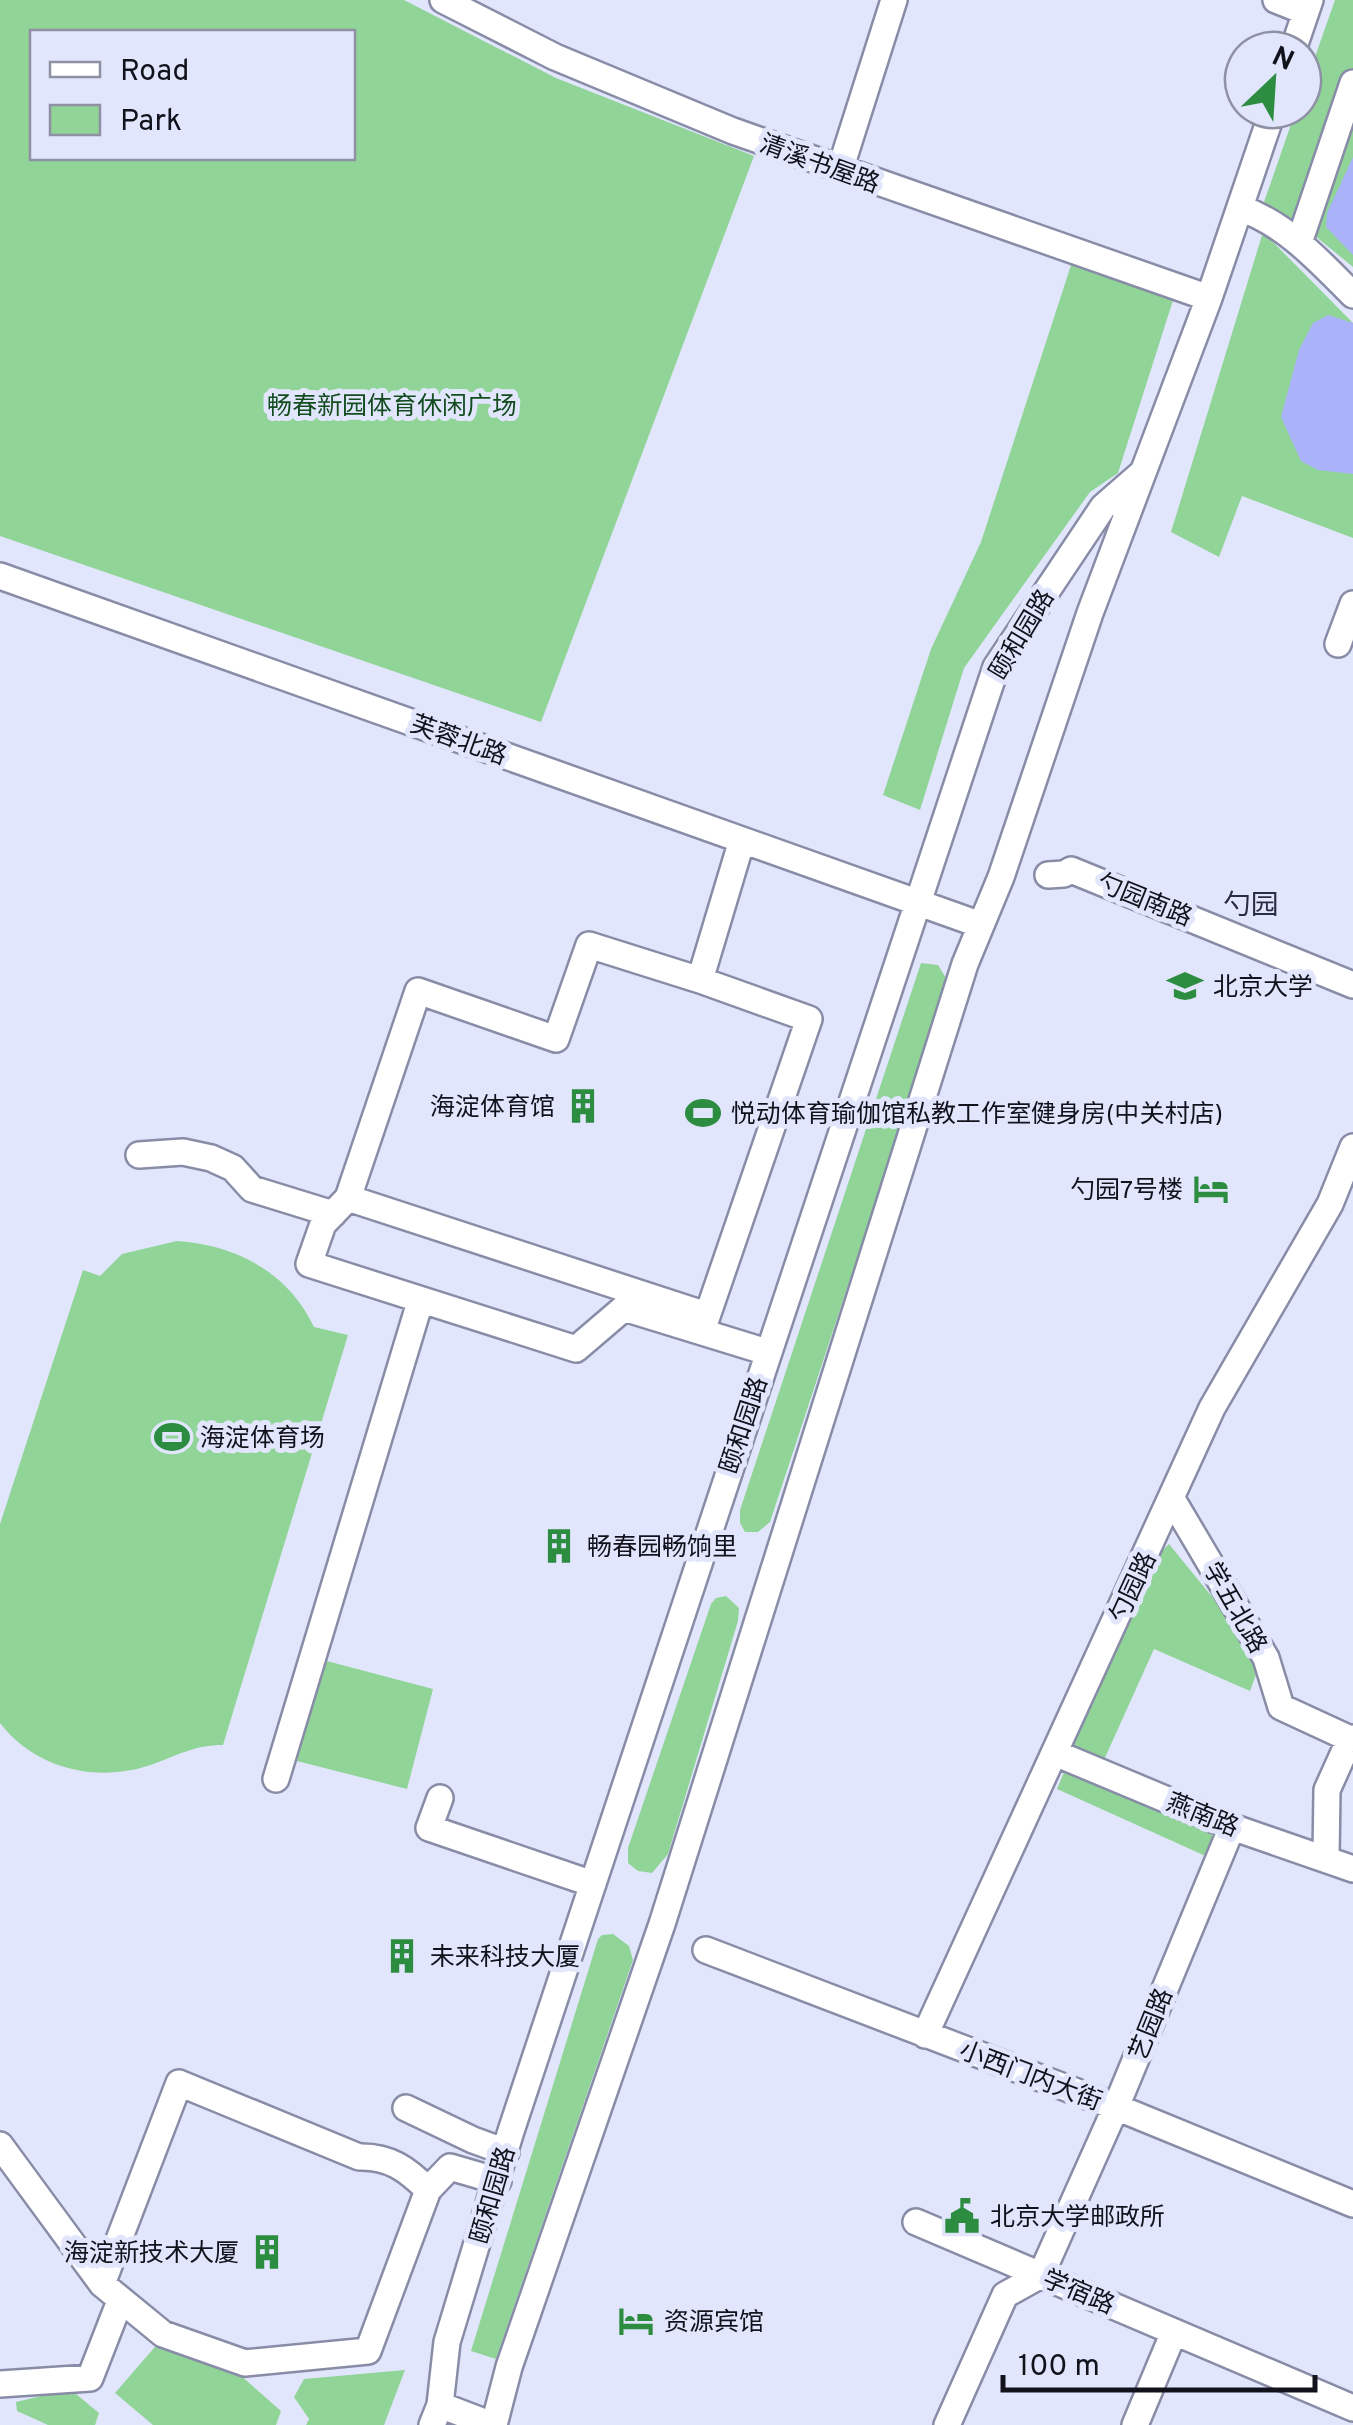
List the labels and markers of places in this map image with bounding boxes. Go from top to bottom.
school or university icon: 北京大学 [1166,967,1204,1005]
place label: 北京大学 [1213,973,1313,1005]
building icon: 海淀体育馆 [564,1087,602,1125]
place label: 海淀体育馆 [430,1093,555,1125]
sports icon: 悦动体育瑜伽馆私教工作室健身房(中关村店) [684,1094,722,1132]
place label: 悦动体育瑜伽馆私教工作室健身房(中关村店) [731,1100,1223,1132]
hotel icon: 勺园7号楼 [1192,1170,1230,1208]
place label: 勺园7号楼 [1070,1176,1183,1208]
sports icon: 海淀体育场 [153,1418,191,1456]
place label: 海淀体育场 [200,1424,325,1456]
building icon: 畅春园·畅饷里 [540,1527,578,1565]
place label: 畅春园·畅饷里 [587,1533,737,1565]
building icon: 未来科技大厦 [383,1937,421,1975]
place label: 未来科技大厦 [430,1943,580,1975]
public building icon: 北京大学邮政所 [943,2197,981,2235]
place label: 北京大学邮政所 [990,2203,1165,2235]
building icon: 海淀新技术大厦 [248,2233,286,2271]
place label: 海淀新技术大厦 [64,2239,239,2271]
hotel icon: 资源宾馆 [617,2302,655,2340]
place label: 资源宾馆 [664,2308,764,2340]

